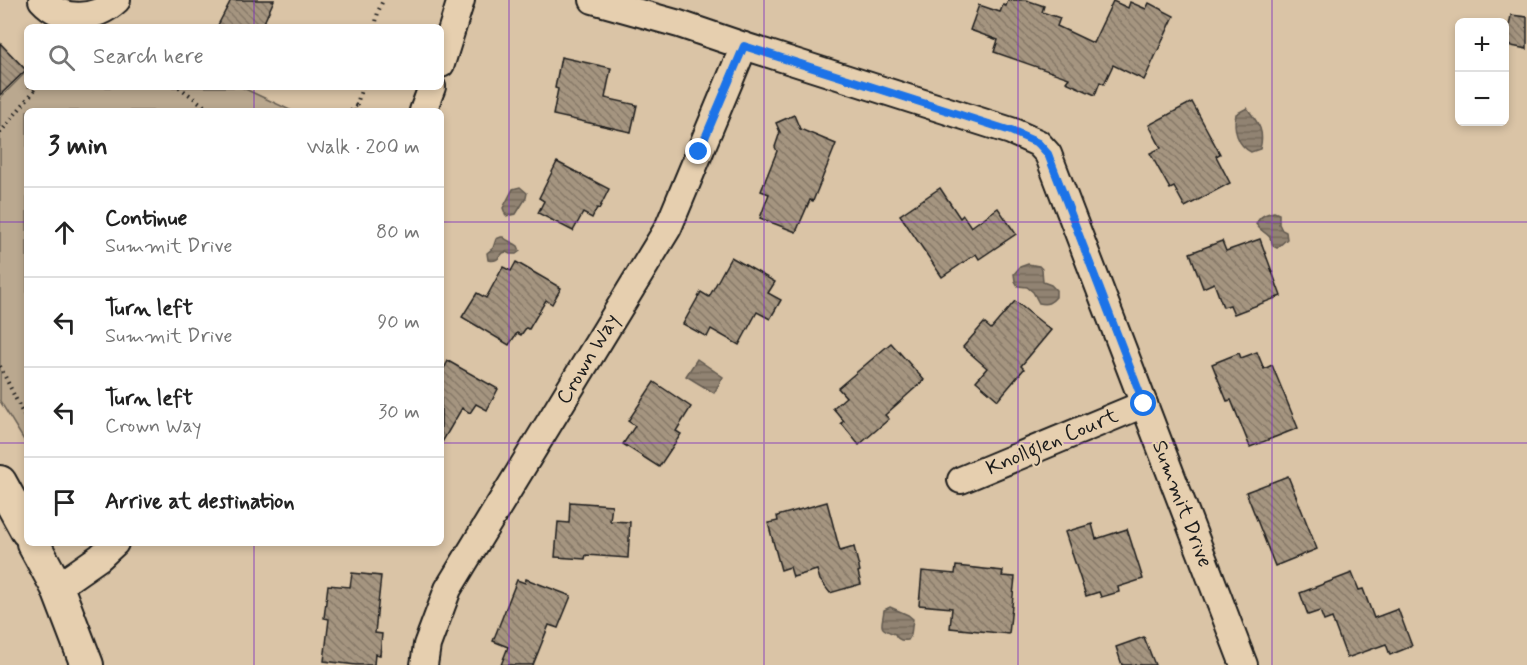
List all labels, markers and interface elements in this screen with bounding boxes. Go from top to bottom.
map controls [1455,18,1509,126]
button: + [1455,18,1509,72]
search box [24,24,444,90]
icon: search [45,41,78,74]
text: Search here [93,43,204,71]
button: − [1455,72,1509,126]
text: 3 min [48,130,108,164]
text: Walk · 200 m [307,134,420,161]
route end [685,138,711,164]
text: Continue [105,205,187,233]
icon: ahead [48,216,81,249]
text: 80 m [376,219,420,246]
text: Summit Drive [105,233,233,260]
text: Turn left [105,295,193,323]
icon: left [48,306,81,339]
street label: Crown Way [550,308,626,410]
text: 90 m [377,309,420,336]
text: Summit Drive [105,323,233,350]
text: Turn left [105,385,193,413]
route start [1130,390,1156,416]
icon: left [48,396,81,429]
text: 30 m [378,399,420,426]
street label: Knollglen Court [982,401,1124,484]
text: Crown Way [105,413,201,440]
street label: Summit Drive [1145,436,1219,572]
icon: arrive [48,486,81,519]
text: Arrive at destination [105,488,295,516]

